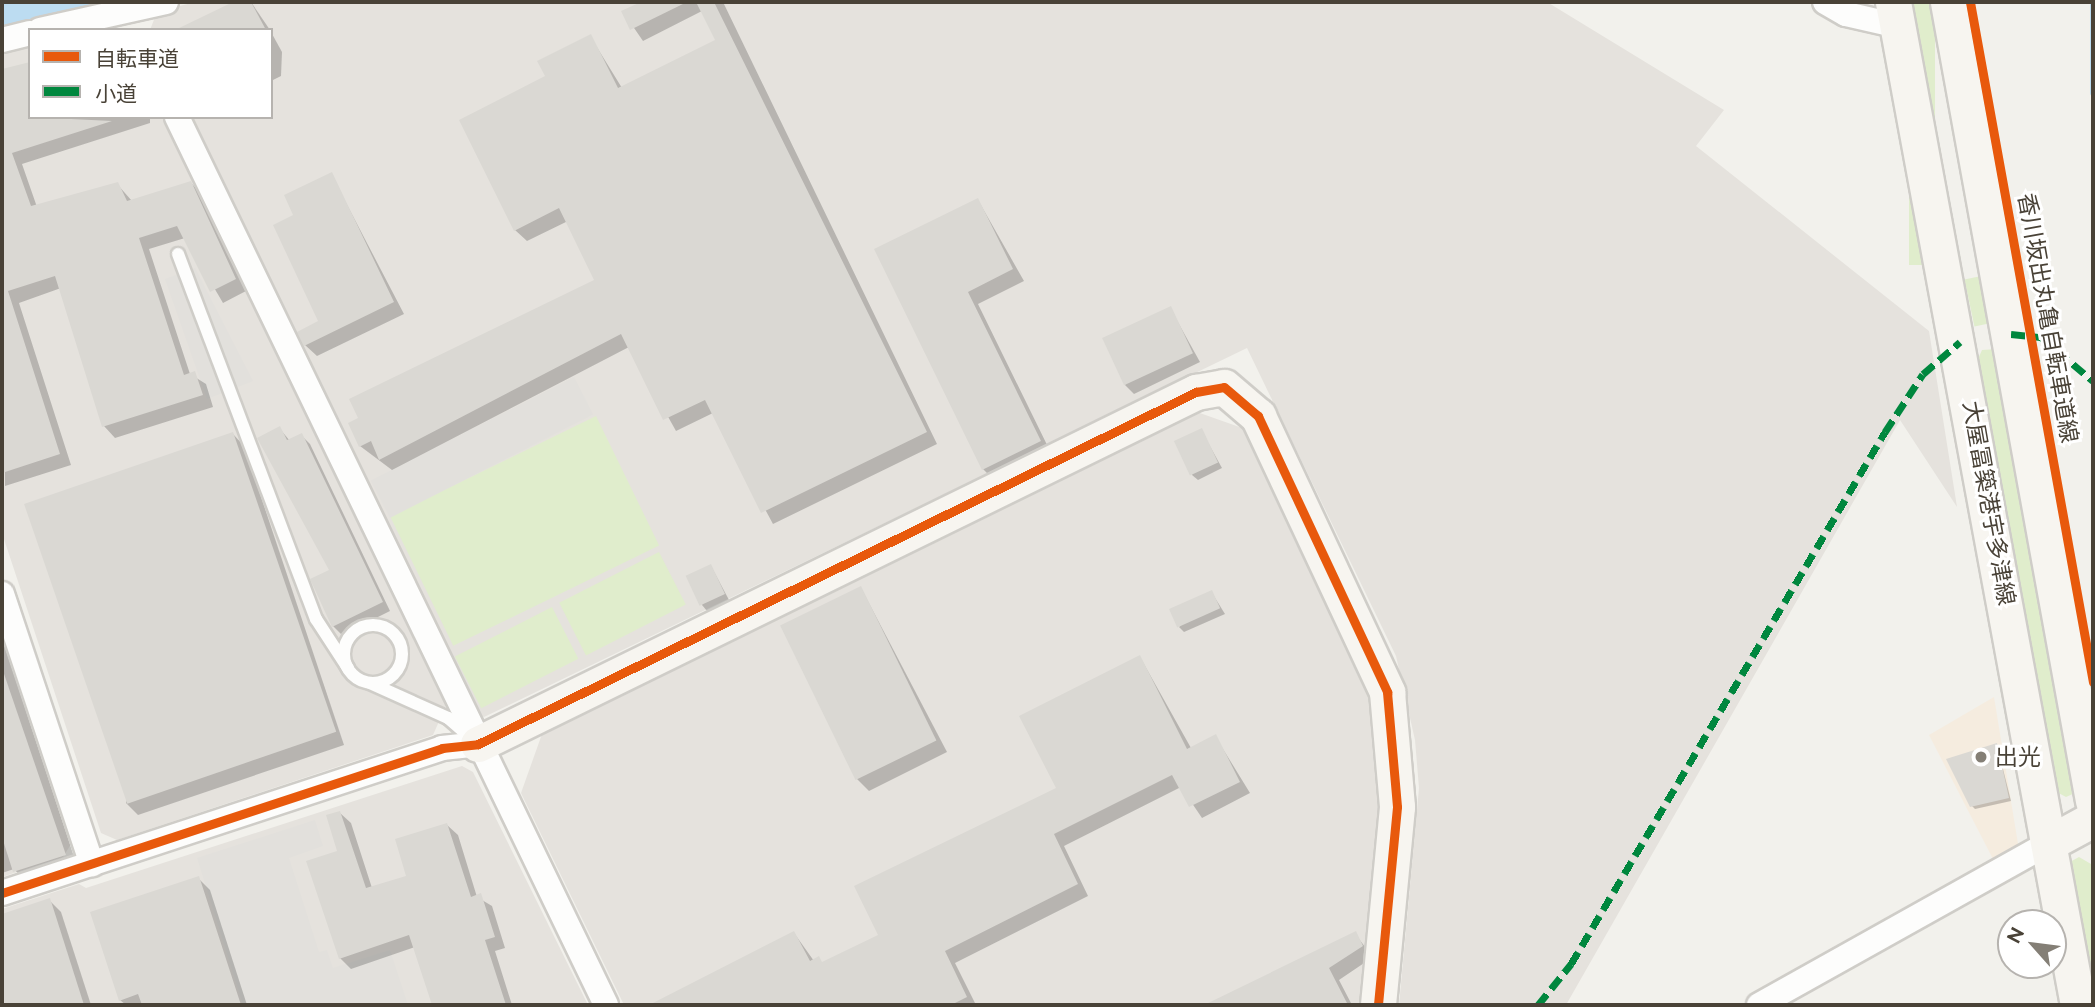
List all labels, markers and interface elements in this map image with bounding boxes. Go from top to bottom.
legend [28,28,273,119]
text: 自転車道 [95,46,179,71]
text: 小道 [95,81,137,106]
street label: 香川坂出丸亀自転車道線 [2012,191,2084,445]
street label: 大屋冨築港宇多津線 [1957,399,2021,607]
place label: 出光 [1995,743,2041,771]
marker: 出光 [1973,749,1989,765]
north arrow [1997,909,2067,979]
text: N [2002,924,2028,947]

